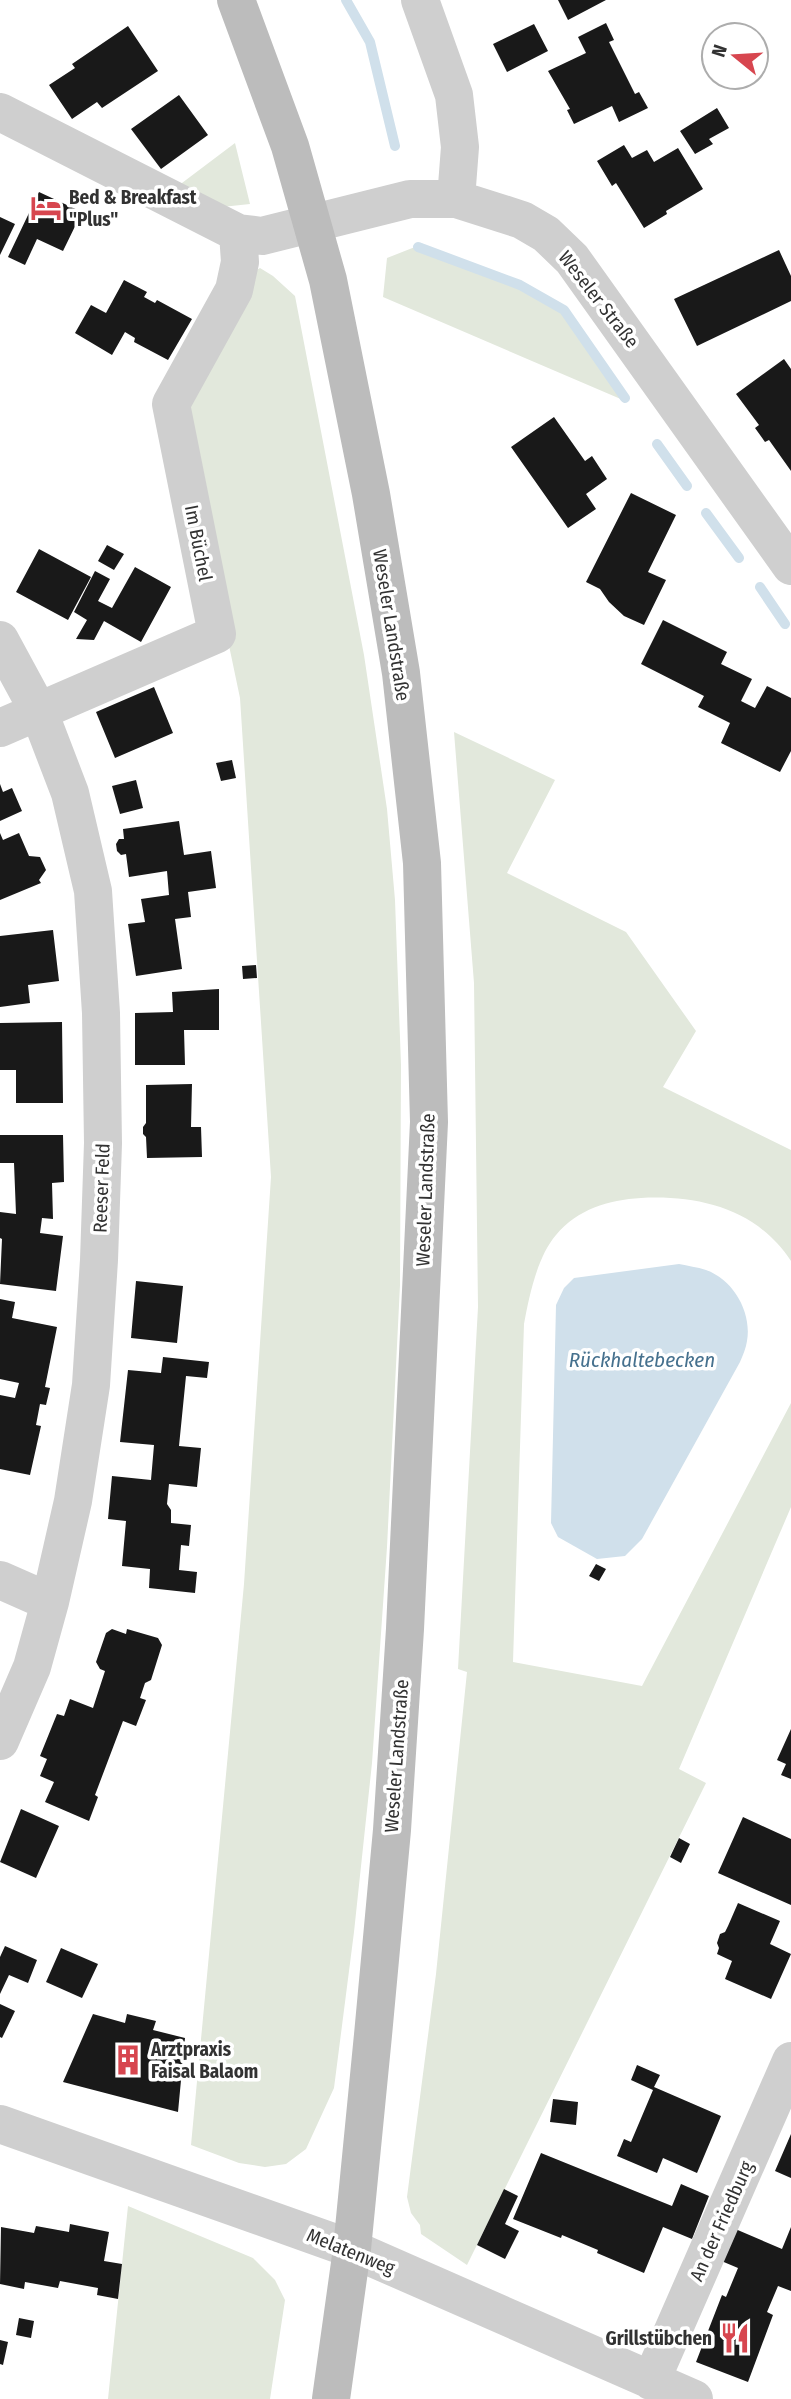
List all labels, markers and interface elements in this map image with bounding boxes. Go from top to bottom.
north arrow [700,21,770,91]
text: N [707,42,732,60]
place label: Bed & Breakfast "Plus" [69,186,197,231]
hotel icon: Bed & Breakfast "Plus" [29,191,63,225]
street label: Weseler Straße [554,246,644,352]
street label: Im Büchel [180,503,217,583]
street label: Weseler Landstraße [368,548,415,703]
street label: Weseler Landstraße [411,1113,440,1267]
street label: Reeser Feld [88,1143,115,1233]
water label: Rückhaltebecken [569,1347,715,1373]
street label: Weseler Landstraße [380,1679,413,1833]
place label: Arztpraxis Faisal Balaom [150,2038,258,2083]
building icon: Arztpraxis Faisal Balaom [111,2043,145,2077]
street label: An der Friedburg [685,2157,758,2285]
street label: Melatenweg [303,2223,398,2280]
restaurant icon: Grillstübchen [718,2321,752,2355]
place label: Grillstübchen [606,2327,712,2350]

